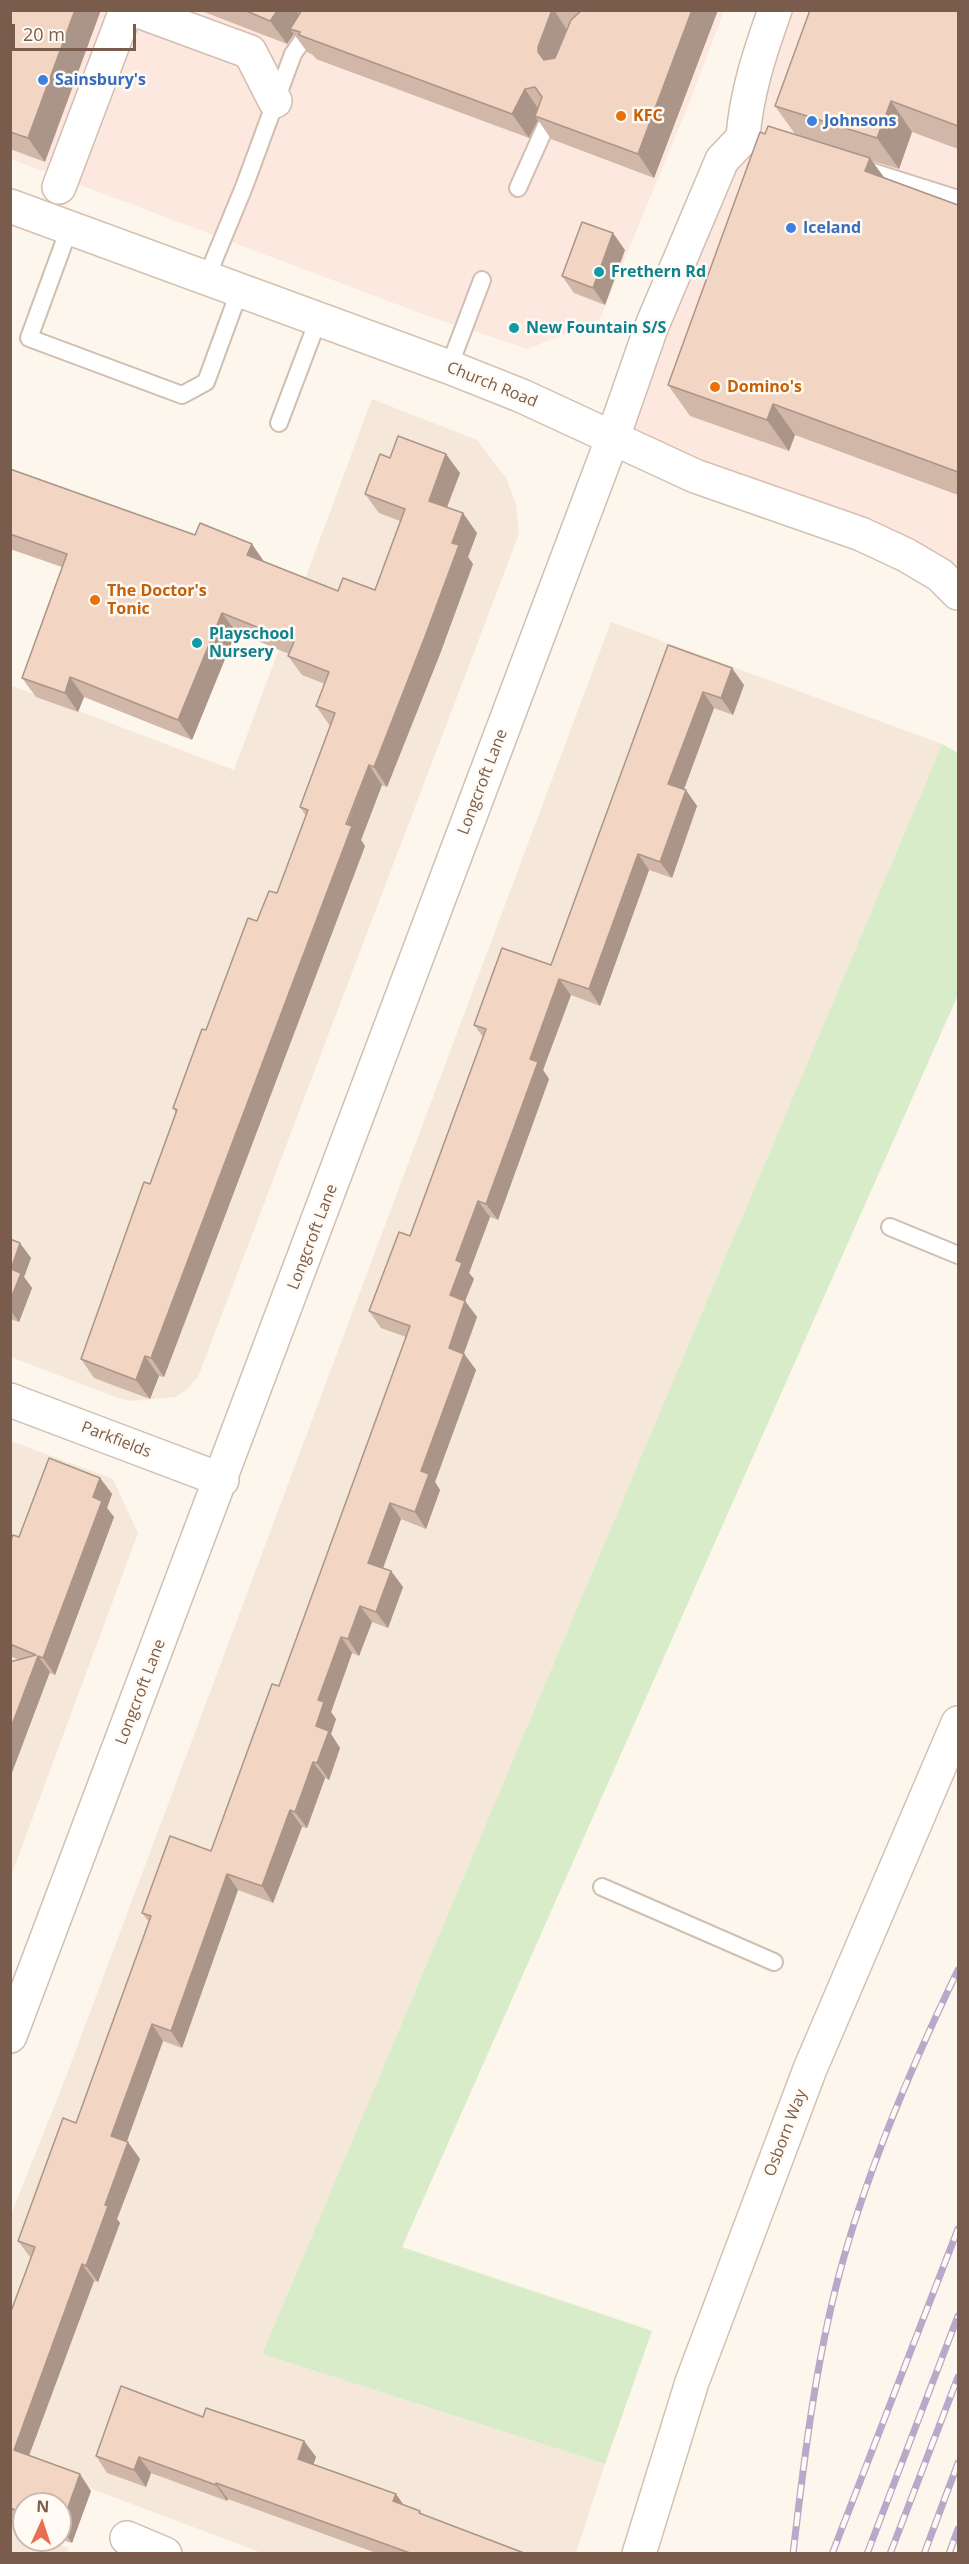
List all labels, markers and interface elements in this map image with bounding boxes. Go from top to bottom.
scale bar [15,12,140,50]
text: 20 m [23,22,65,46]
place label: Sainsbury's [55,70,146,90]
marker: Sainsbury's [36,73,50,87]
place label: KFC [633,106,663,126]
marker: KFC [614,109,628,123]
place label: Johnsons [824,111,897,131]
marker: Johnsons [805,114,819,128]
place label: Iceland [803,218,861,238]
marker: Iceland [784,221,798,235]
place label: Frethern Rd [611,262,706,282]
marker: Frethern Rd [592,265,606,279]
place label: New Fountain S/S [526,318,666,338]
marker: New Fountain S/S [507,321,521,335]
street label: Church Road [444,358,540,412]
place label: Domino's [727,377,802,397]
marker: Domino's [708,380,722,394]
place label: The Doctor's Tonic [107,581,207,619]
marker: The Doctor's Tonic [88,593,102,607]
place label: Playschool Nursery [209,624,294,662]
marker: Playschool Nursery [190,636,204,650]
street label: Longcroft Lane [454,726,512,838]
street label: Longcroft Lane [284,1181,342,1293]
street label: Parkfields [78,1418,154,1462]
street label: Longcroft Lane [112,1636,170,1748]
street label: Osborn Way [761,2087,811,2179]
north arrow [12,2492,72,2552]
text: N [36,2495,50,2517]

